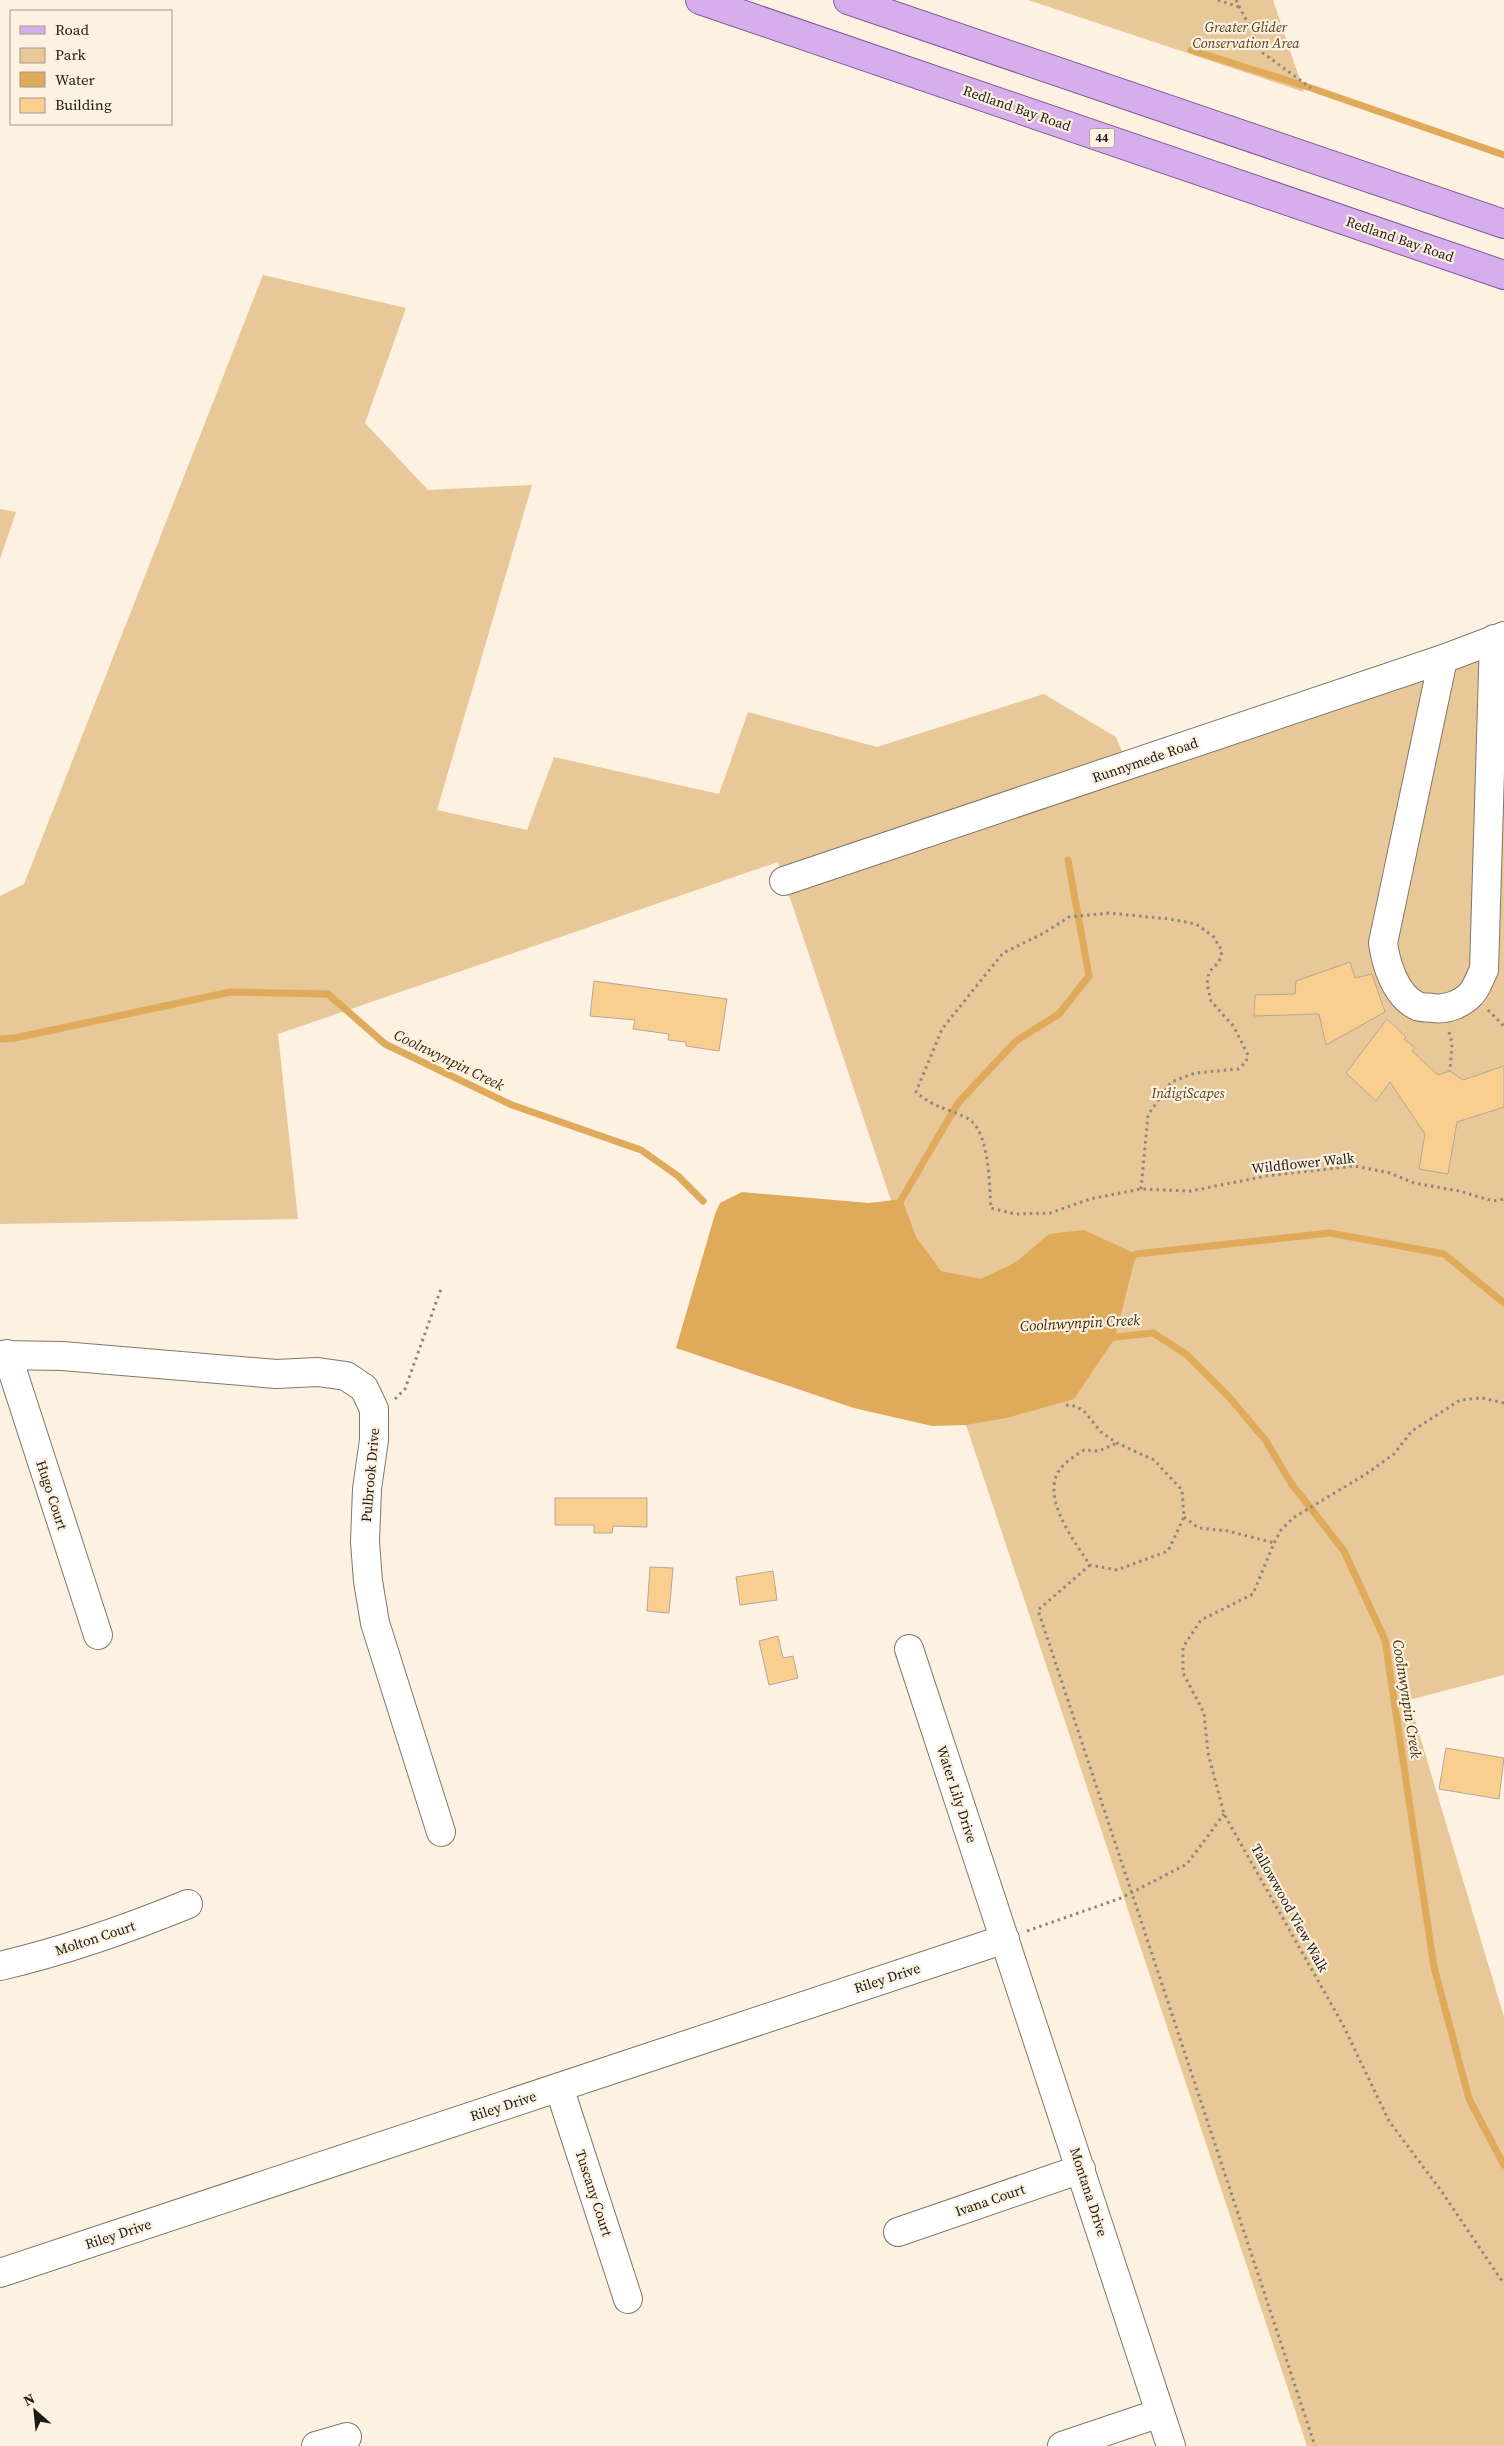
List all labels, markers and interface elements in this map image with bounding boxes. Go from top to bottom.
legend [10,10,172,125]
park label: Greater Glider Conservation Area [1192,17,1300,53]
text: Road [55,19,89,40]
text: Park [55,44,87,65]
text: Water [55,69,96,90]
street label: Redland Bay Road [960,80,1074,136]
text: Building [55,94,112,115]
road number: 44 [1090,128,1114,148]
street label: Redland Bay Road [1343,211,1457,267]
street label: Runnymede Road [1089,733,1201,787]
water label: Coolnwynpin Creek [391,1024,509,1096]
park label: IndigiScapes [1150,1083,1225,1103]
street label: Wildflower Walk [1250,1148,1356,1178]
water label: Coolnwynpin Creek [1019,1309,1141,1336]
street label: Pulbrook Drive [356,1427,384,1523]
street label: Hugo Court [31,1458,73,1533]
water label: Coolnwynpin Creek [1388,1638,1427,1761]
street label: Water Lily Drive [932,1743,982,1845]
street label: Tallowwood View Walk [1246,1840,1334,1976]
street label: Molton Court [52,1915,138,1960]
street label: Riley Drive [851,1958,923,1998]
street label: Riley Drive [467,2086,539,2126]
street label: Montana Drive [1065,2145,1113,2239]
street label: Tuscany Court [571,2147,618,2239]
street label: Ivana Court [952,2179,1028,2221]
street label: Riley Drive [82,2214,154,2254]
north arrow [10,2386,60,2436]
text: N [20,2388,38,2411]

